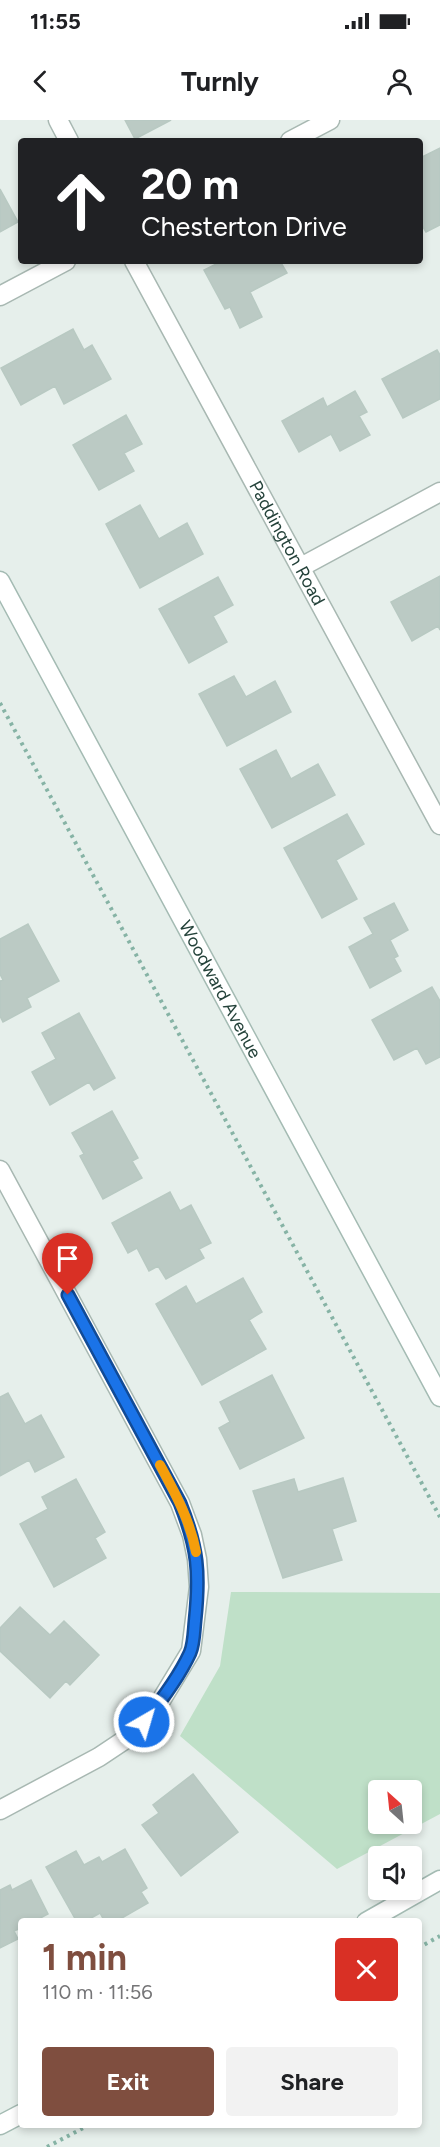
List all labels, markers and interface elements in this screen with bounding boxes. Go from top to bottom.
text: 11:55 [30,8,81,35]
icon: back [24,65,57,98]
text: Turnly [181,65,259,98]
icon: person [383,65,416,98]
text: 20 m [141,159,239,210]
icon: ahead [42,162,120,240]
text: Chesterton Drive [141,210,347,243]
street label: Paddington Road [244,477,330,609]
street label: Woodward Avenue [174,917,266,1062]
pin [42,1233,93,1295]
icon: arrive [51,1242,84,1275]
position arrow [112,1690,176,1754]
north arrow [368,1780,422,1834]
map controls [368,1780,422,1900]
button: sound [368,1846,422,1900]
text: 1 min [42,1936,127,1979]
button: close [335,1938,398,2001]
text: 110 m · 11:56 [42,1980,153,2004]
button: Exit [42,2047,214,2116]
button: Share [226,2047,398,2116]

